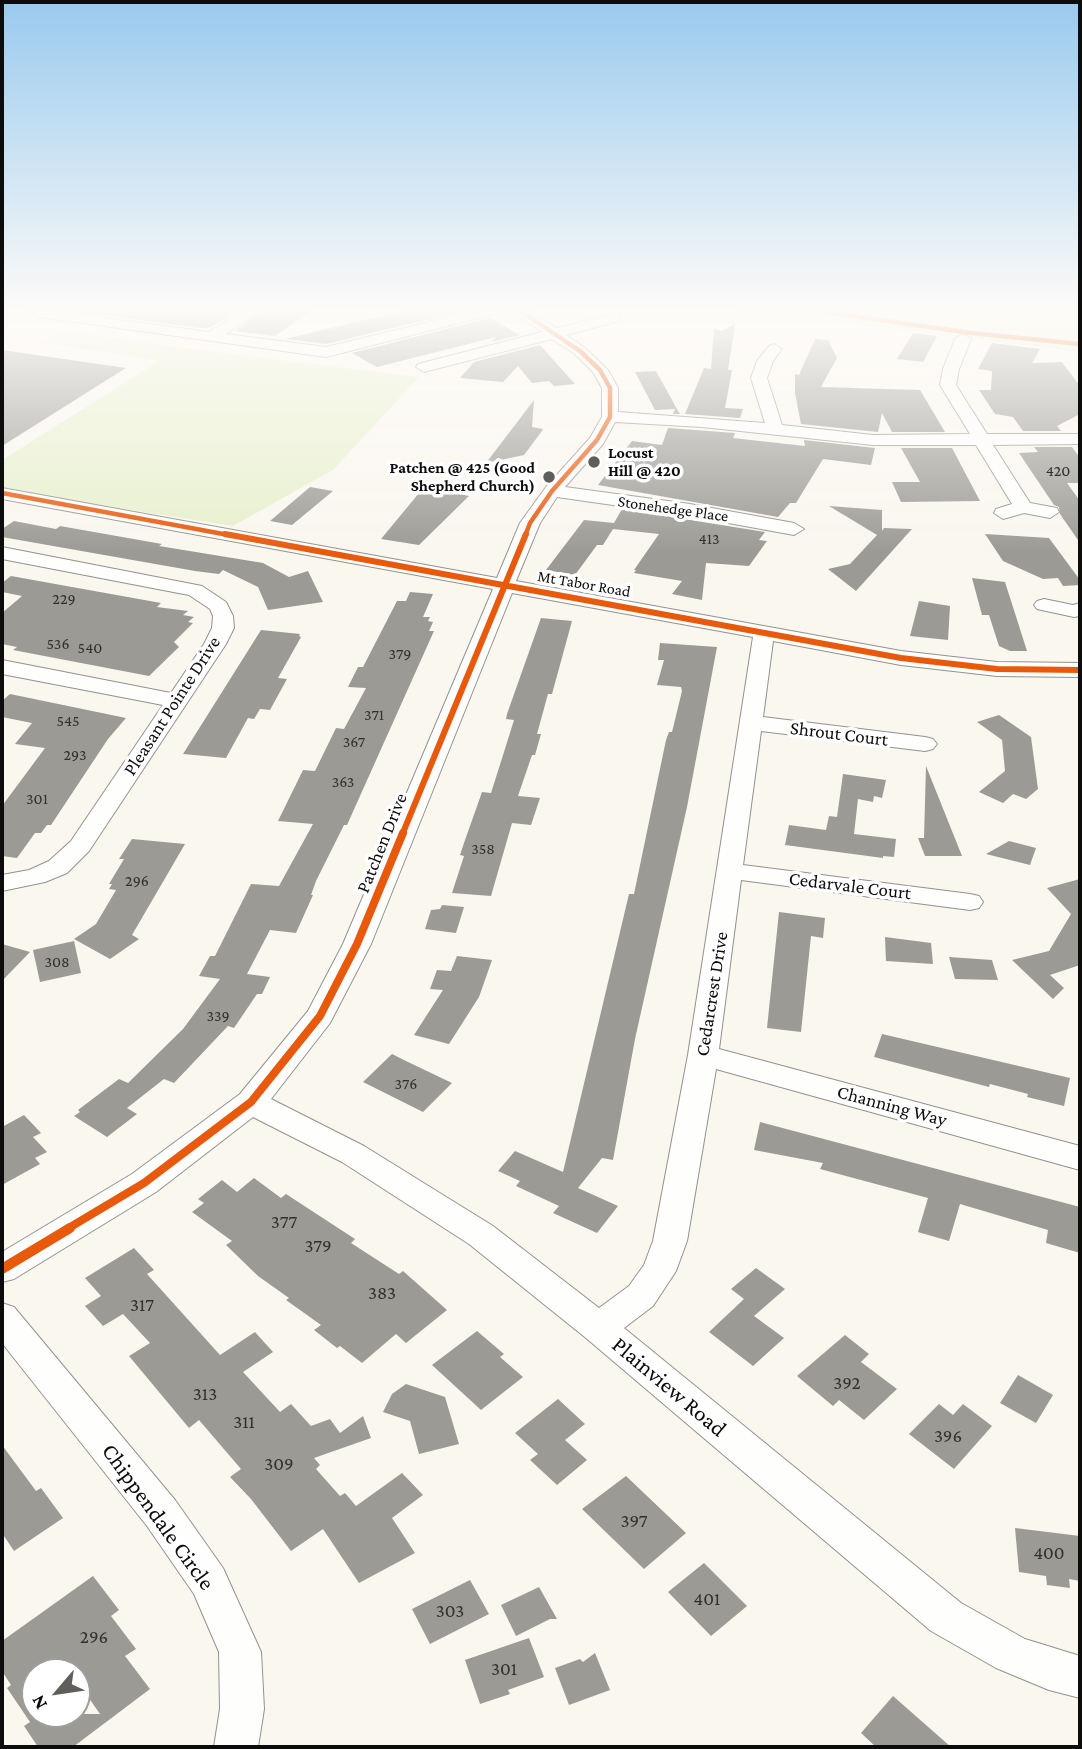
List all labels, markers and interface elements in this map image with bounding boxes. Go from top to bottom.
place label: Locust Hill @ 420 [608,443,681,481]
marker: Locust Hill @ 420 [586,454,602,470]
place label: Patchen @ 425 (Good Shepherd Church) [389,458,535,496]
house number: 420 [1046,461,1070,481]
marker: Patchen @ 425 (Good Shepherd Church) [541,469,557,485]
street label: Stonehedge Place [617,492,729,526]
house number: 413 [698,529,720,549]
street label: Mt Tabor Road [536,566,632,602]
house number: 229 [52,589,76,609]
street label: Pleasant Pointe Drive [119,632,225,780]
house number: 536 [46,634,70,654]
house number: 540 [78,638,102,658]
house number: 379 [389,644,411,664]
house number: 371 [364,705,384,725]
house number: 545 [56,711,80,731]
street label: Shrout Court [789,717,889,751]
house number: 367 [343,732,365,752]
house number: 293 [63,745,87,765]
house number: 363 [332,772,354,792]
house number: 301 [26,789,48,809]
street label: Patchen Drive [352,790,412,896]
house number: 358 [471,839,495,859]
street label: Cedarvale Court [788,867,912,905]
house number: 296 [125,871,149,891]
street label: Cedarcrest Drive [691,930,733,1058]
house number: 308 [44,952,70,972]
house number: 339 [206,1006,230,1026]
house number: 376 [395,1074,417,1094]
street label: Channing Way [835,1080,949,1132]
house number: 377 [271,1211,297,1233]
house number: 379 [304,1235,332,1257]
house number: 383 [368,1282,396,1304]
house number: 317 [130,1294,154,1316]
street label: Plainview Road [606,1331,732,1443]
house number: 392 [833,1372,861,1394]
house number: 313 [193,1383,217,1405]
house number: 311 [233,1411,255,1433]
house number: 396 [934,1425,962,1447]
street label: Chippendale Circle [96,1438,220,1596]
house number: 309 [264,1453,294,1475]
house number: 397 [621,1510,647,1532]
house number: 400 [1033,1542,1065,1564]
house number: 401 [694,1588,720,1610]
house number: 303 [436,1600,464,1622]
house number: 296 [80,1626,108,1648]
north arrow [21,1658,91,1728]
house number: 301 [491,1658,517,1680]
text: N [27,1692,51,1713]

